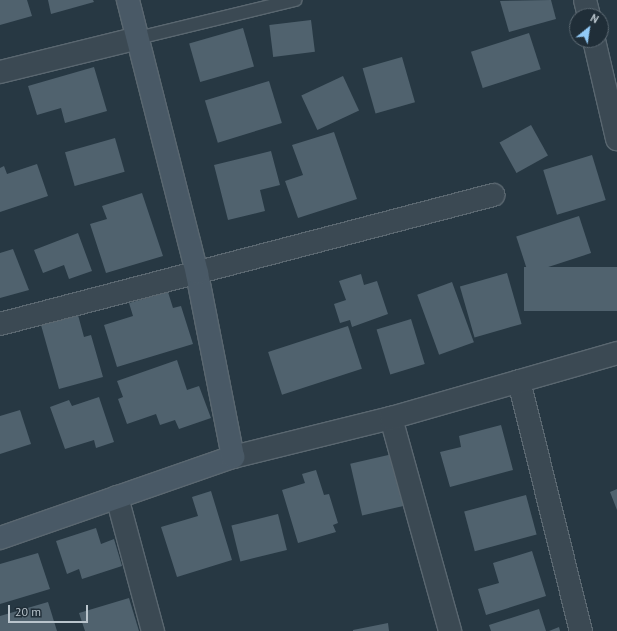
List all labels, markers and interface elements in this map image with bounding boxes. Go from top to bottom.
north arrow [569,8,609,48]
text: N [588,11,601,26]
scale bar [10,597,90,623]
text: 20 m [15,604,41,619]

